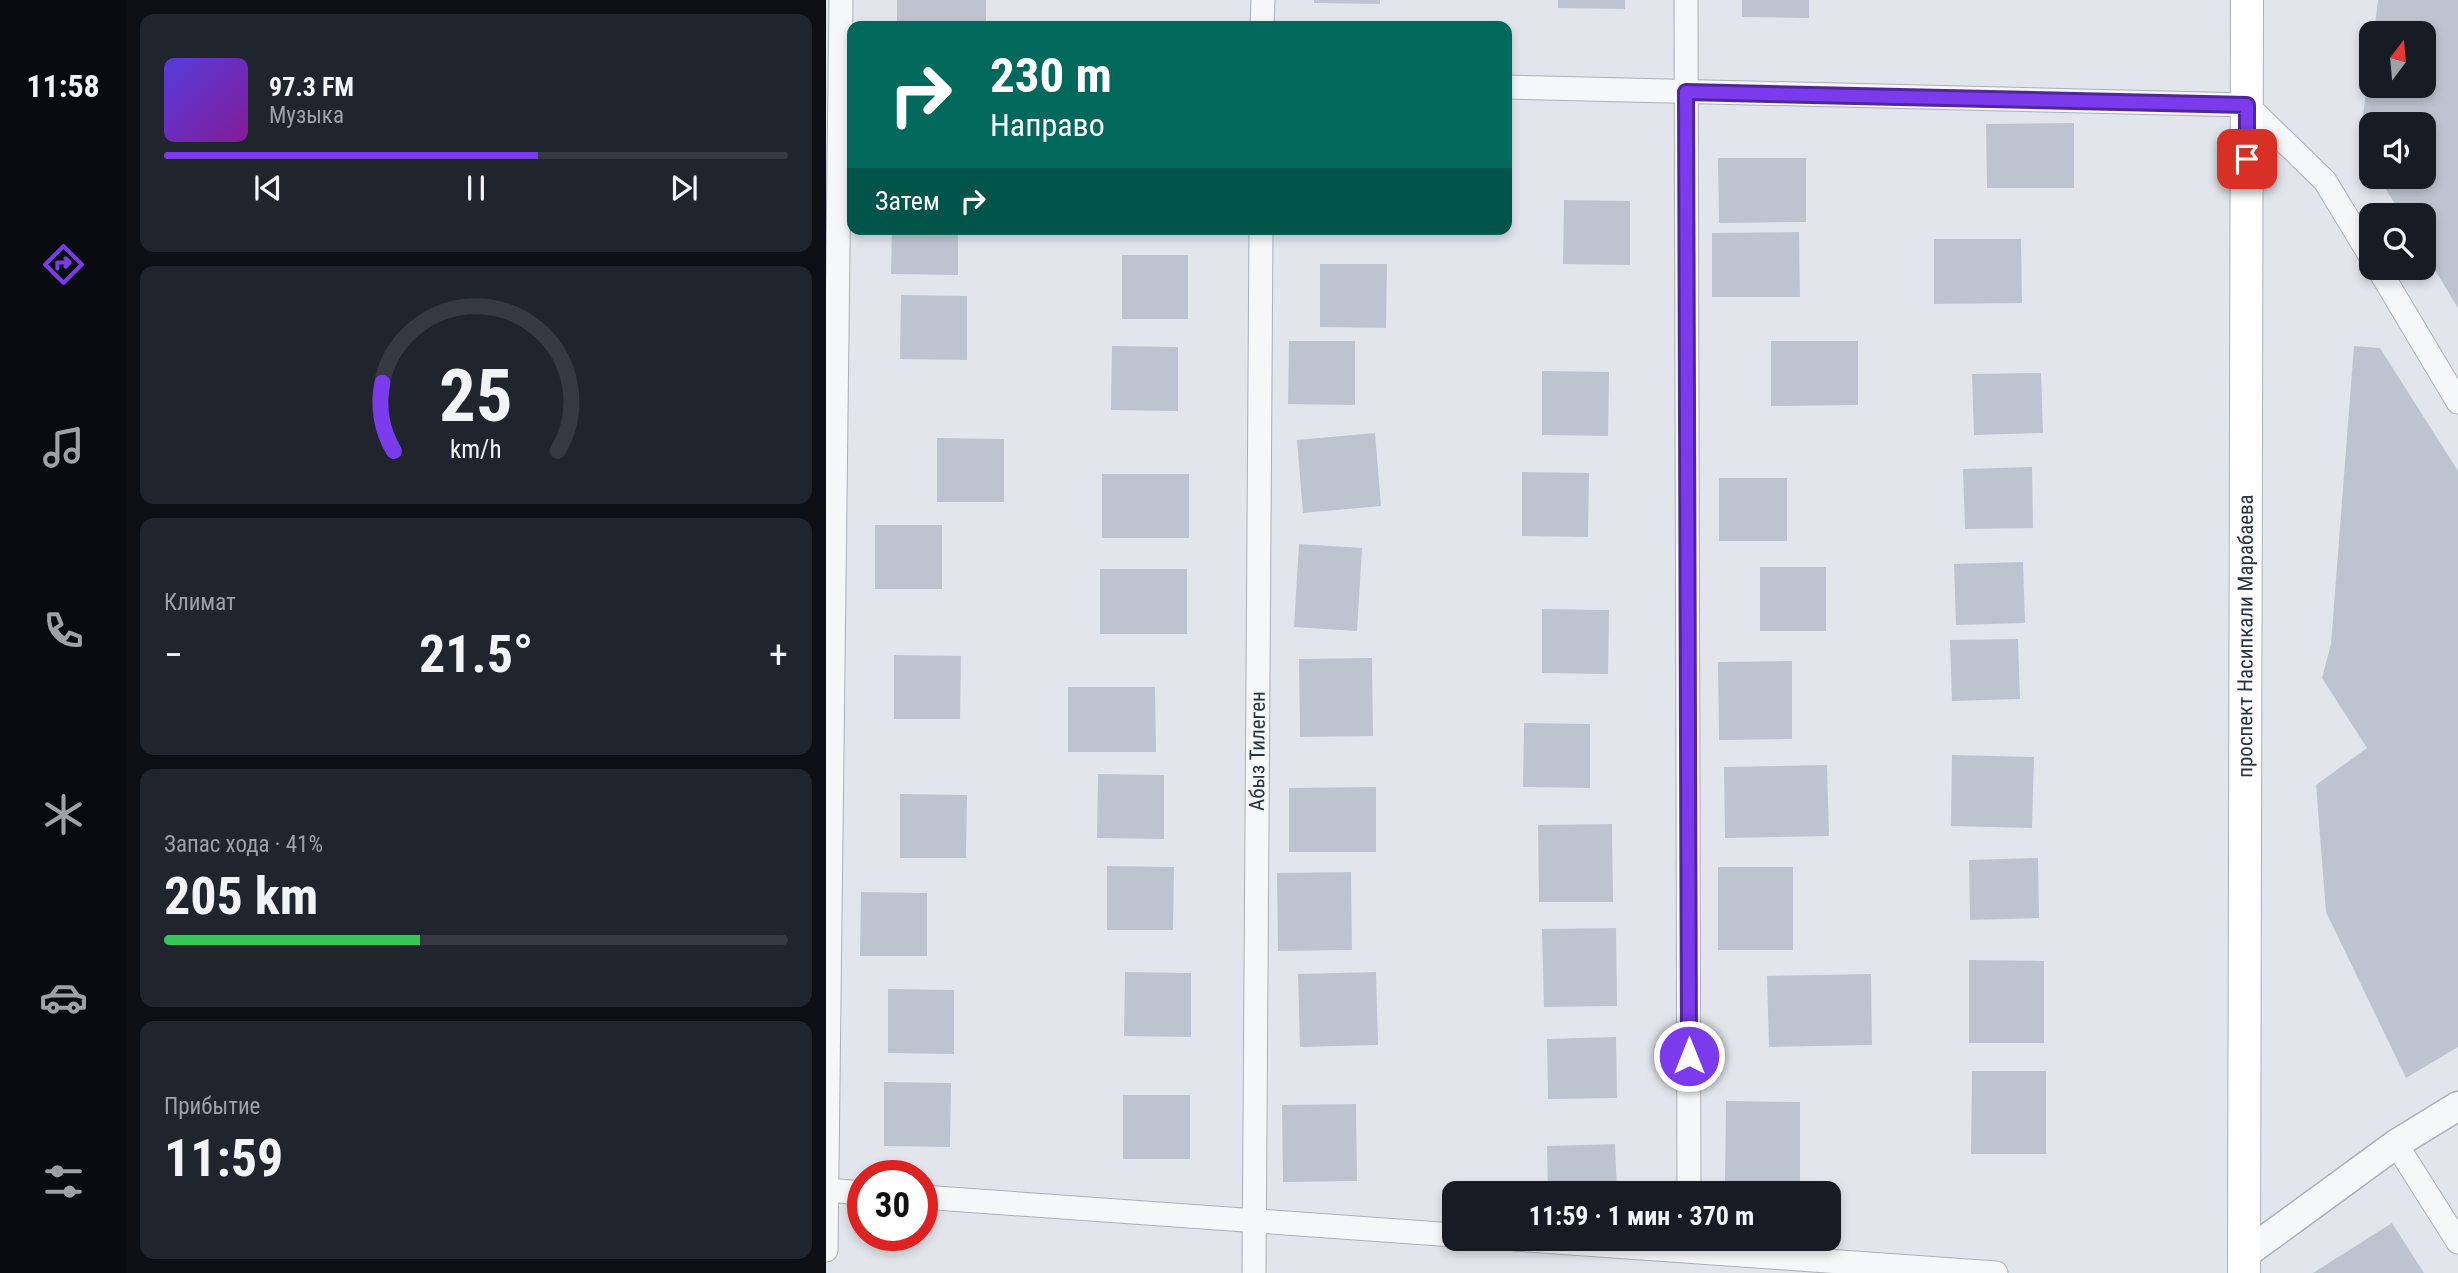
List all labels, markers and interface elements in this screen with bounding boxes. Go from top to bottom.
north arrow [2359,21,2436,98]
map controls [2359,21,2436,280]
text: 230 m [990,47,1112,104]
icon: right [875,49,966,140]
text: 11:58 [26,67,100,105]
text: 97.3 FM [269,72,354,102]
text: Музыка [269,102,344,129]
text: Направо [990,106,1105,144]
button: sound [2359,112,2436,189]
pin [2217,129,2277,189]
icon: arrive [2228,140,2266,178]
icon: previous [249,169,287,207]
icon: pause [457,169,495,207]
icon: next [665,169,703,207]
icon: right [954,182,992,220]
text: Затем [875,186,940,216]
button: search [2359,203,2436,280]
icon: directions [39,240,88,289]
text: 25 [439,353,513,439]
icon: music [39,423,88,472]
text: km/h [450,434,502,463]
street label: проспект Насипкали Марабаева [2233,494,2258,778]
text: Климат [164,589,236,616]
icon: phone [39,606,88,655]
text: 21.5° [419,624,533,685]
text: − [164,633,183,677]
text: + [769,633,788,677]
street label: Абыз Тилеген [1245,691,1270,811]
icon: climate [39,790,88,839]
text: Запас хода · 41% [164,831,323,858]
text: 205 km [164,866,318,927]
icon: car [39,973,88,1022]
position arrow [1652,1019,1726,1093]
text: Прибытие [164,1093,260,1120]
text: 11:59 [164,1128,283,1189]
icon: filters [39,1157,88,1206]
speed limit sign: 30 [847,1160,938,1251]
text: 11:59 · 1 мин · 370 m [1529,1201,1754,1231]

